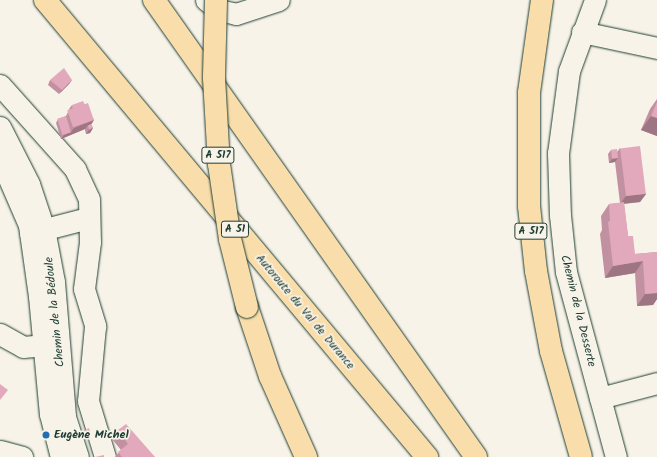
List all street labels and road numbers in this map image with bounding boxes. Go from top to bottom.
road number: A 517 [201,146,235,164]
road number: A 51 [220,220,250,238]
road number: A 517 [514,222,548,240]
street label: Autoroute du Val de Durance [253,251,357,373]
street label: Chemin de la Desserte [557,253,599,369]
street label: Chemin de la Bédoule [42,256,68,368]

